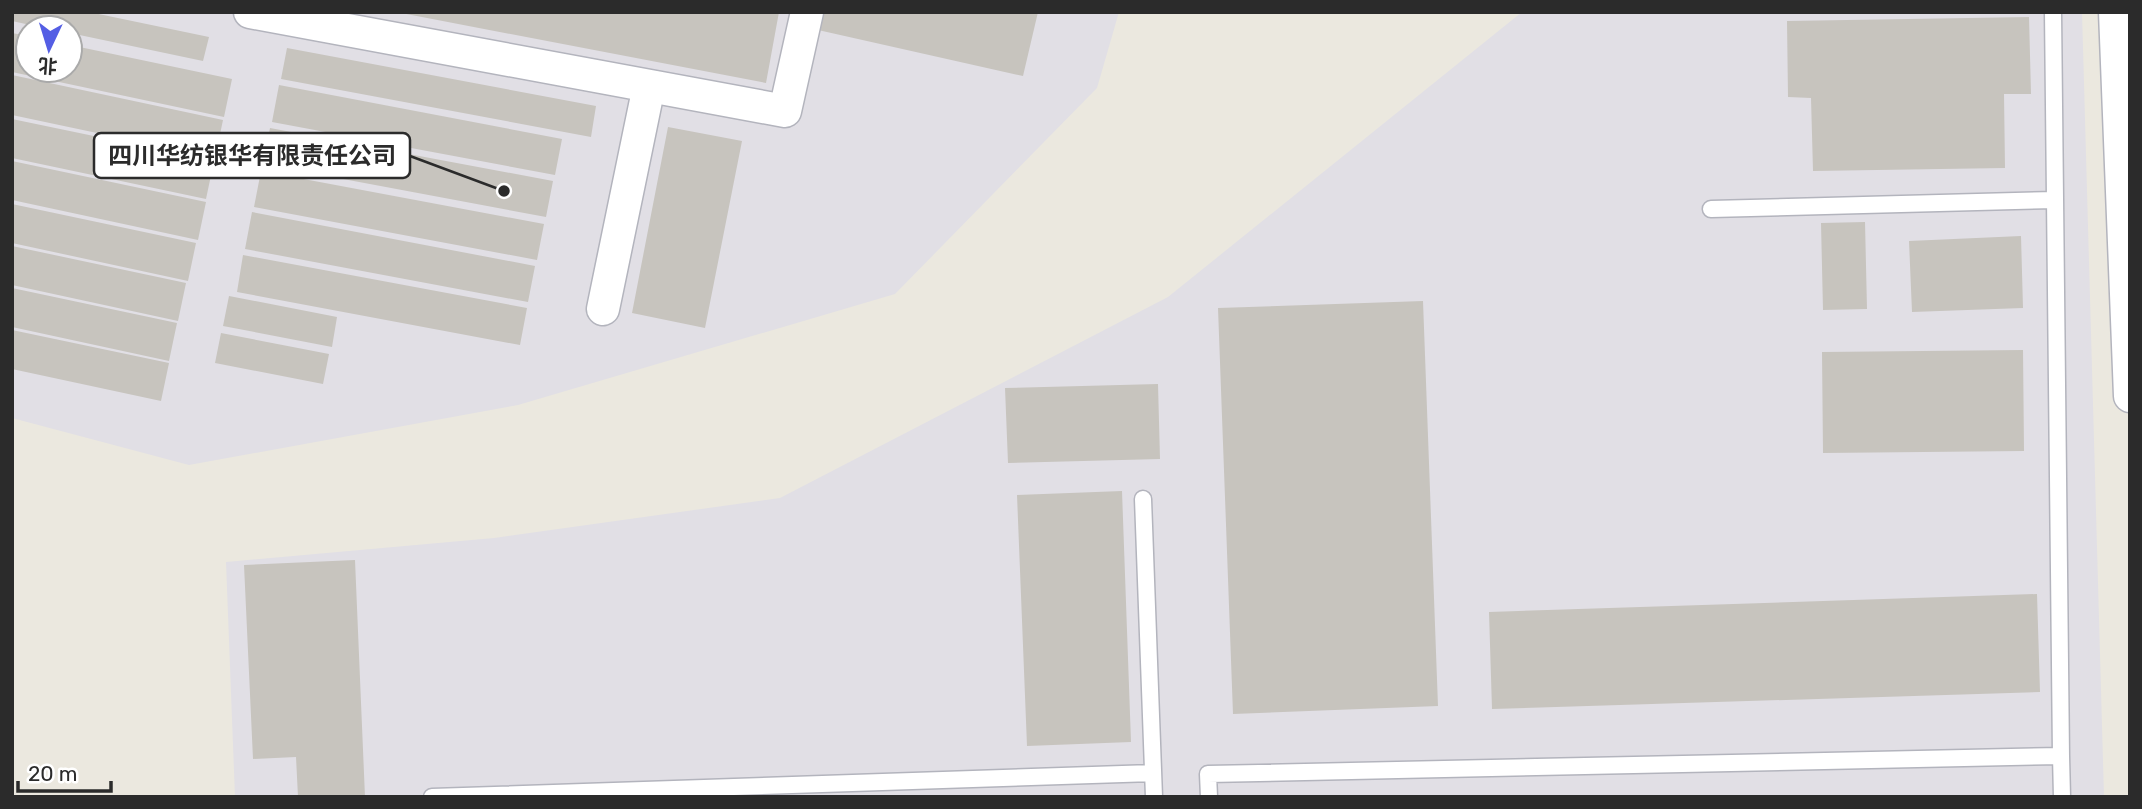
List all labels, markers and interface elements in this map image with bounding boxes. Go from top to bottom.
north arrow [14,14,84,84]
text: 北 [38,53,58,78]
callout: 四川华纺银华有限责任公司 [94,133,410,178]
text: 四川华纺银华有限责任公司 [108,142,396,170]
scale bar [18,750,110,794]
text: 20 m [28,761,77,786]

